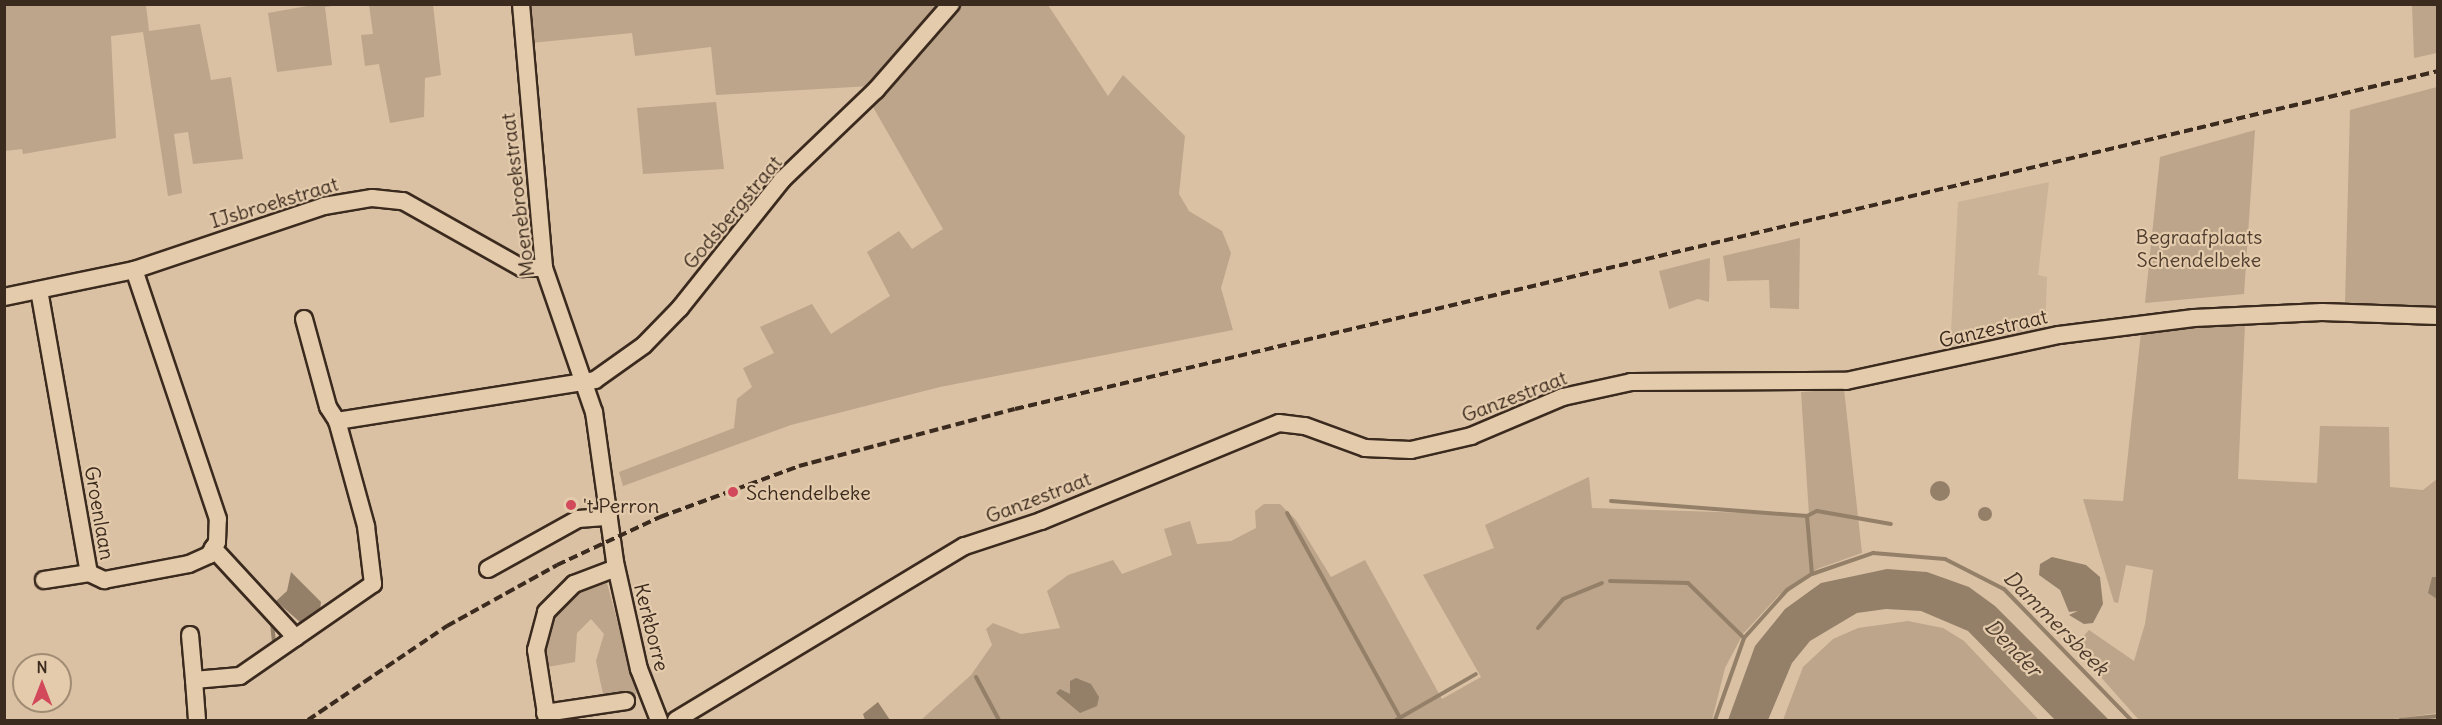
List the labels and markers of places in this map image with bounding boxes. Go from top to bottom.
place label: Schendelbeke [746,480,871,504]
marker: Schendelbeke [724,483,742,501]
place label: 't Perron [583,493,659,517]
marker: 't Perron [564,498,578,512]

